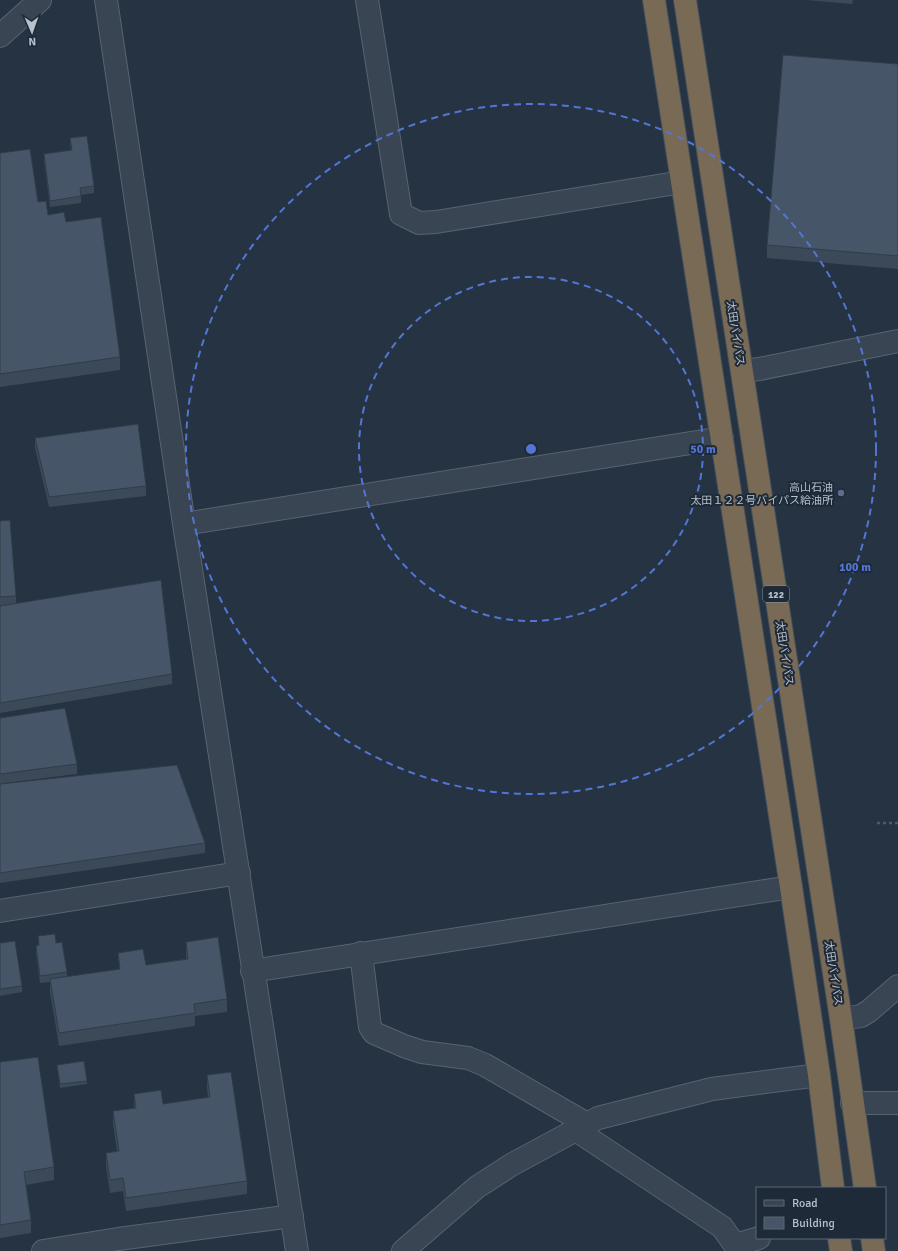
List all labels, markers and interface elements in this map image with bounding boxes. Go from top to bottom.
north arrow [12,12,52,52]
text: N [28,35,36,48]
street label: 太田バイパス [724,300,747,367]
centre of rings [524,442,538,456]
text: 50 m [690,442,716,457]
place label: 高山石油 太田１２２号バイパス給油所 [690,481,834,507]
marker: 高山石油 太田１２２号バイパス給油所 [836,488,846,498]
text: 100 m [839,560,871,575]
road number: 122 [763,586,789,602]
street label: 太田バイパス [773,620,796,687]
street label: 太田バイパス [822,940,845,1007]
legend [756,1187,886,1239]
text: Road [792,1196,818,1211]
text: Building [792,1216,835,1231]

